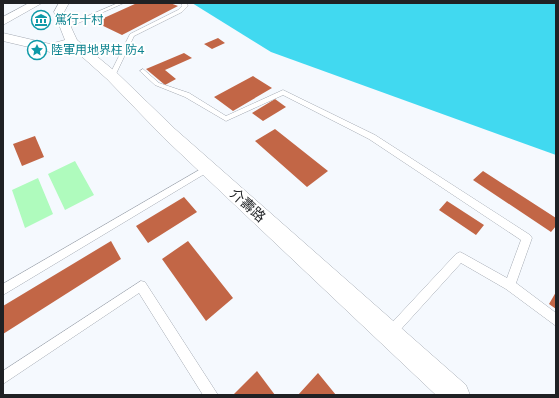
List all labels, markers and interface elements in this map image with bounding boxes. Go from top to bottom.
museum icon: 篤行十村 [30,9,52,31]
place label: 篤行十村 [55,12,104,26]
place icon: 陸軍用地界柱 防4 [26,39,48,61]
place label: 陸軍用地界柱 防4 [51,42,145,56]
street label: 介壽路 [227,184,270,225]

